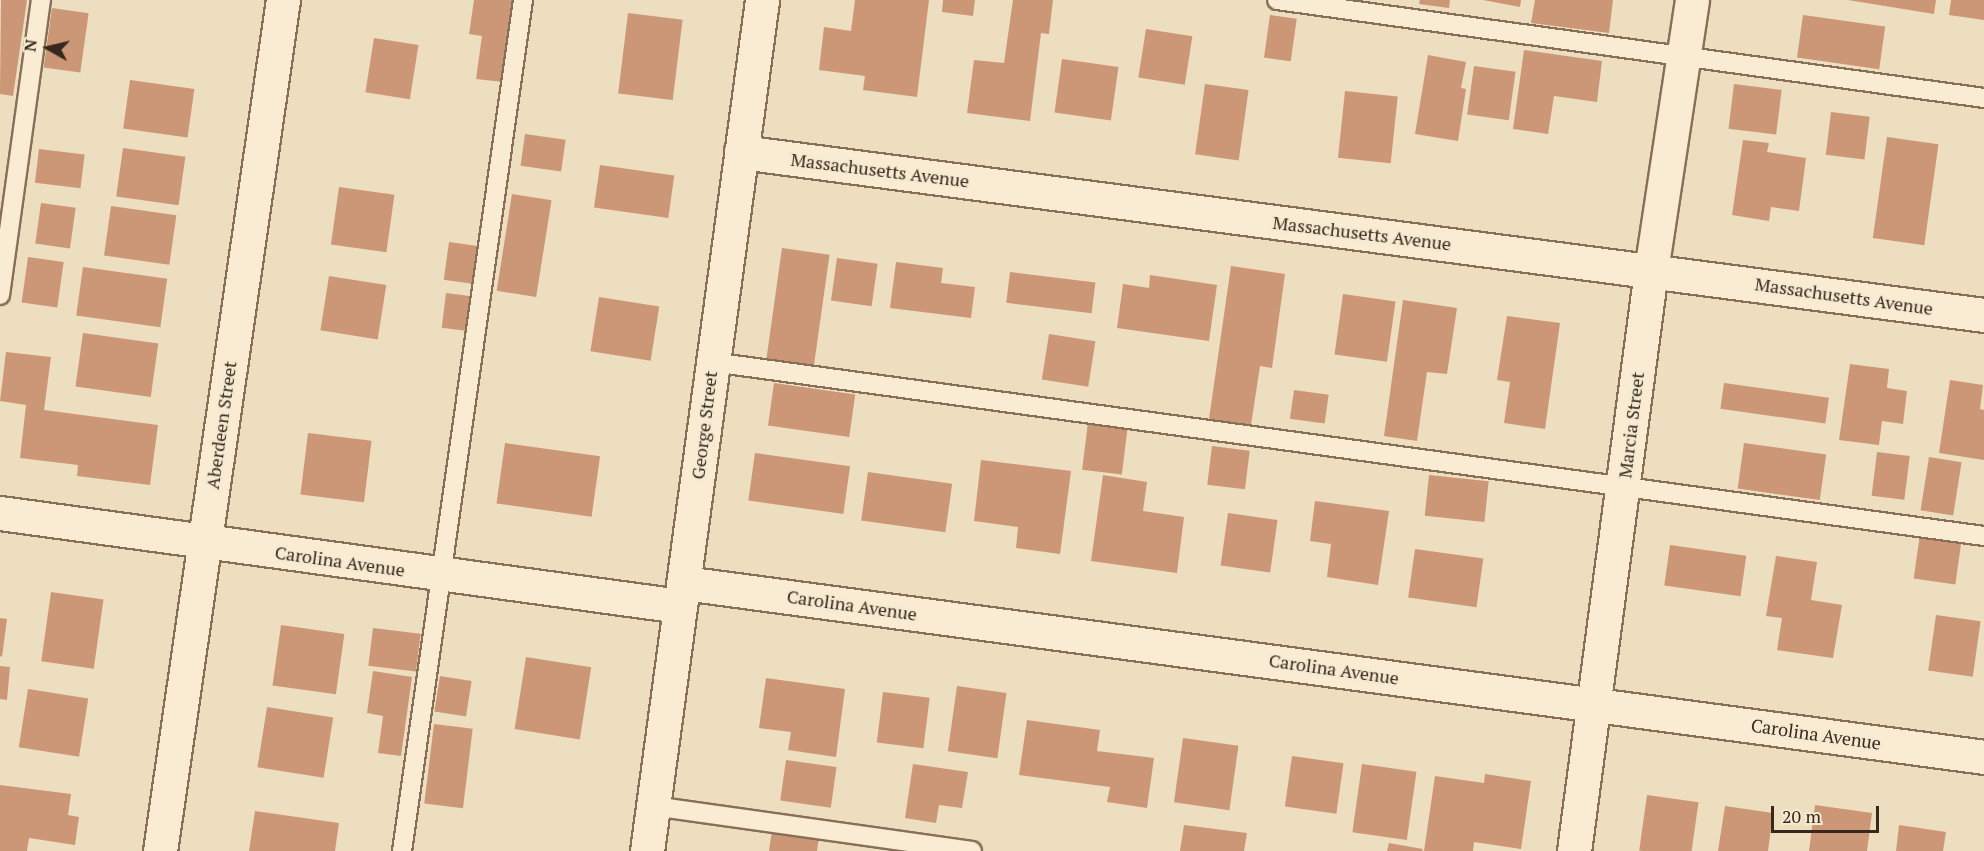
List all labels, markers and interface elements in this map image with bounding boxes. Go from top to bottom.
north arrow [18,18,78,78]
text: N [18,38,42,53]
street label: Massachusetts Avenue [789,148,971,192]
street label: Massachusetts Avenue [1271,211,1453,255]
street label: Massachusetts Avenue [1753,273,1935,319]
street label: Aberdeen Street [201,359,241,491]
street label: George Street [687,369,721,481]
street label: Marcia Street [1614,371,1648,479]
street label: Carolina Avenue [273,541,407,581]
street label: Carolina Avenue [785,585,919,625]
street label: Carolina Avenue [1267,649,1401,689]
street label: Carolina Avenue [1749,714,1883,754]
scale bar [1774,794,1882,832]
text: 20 m [1782,804,1821,828]

